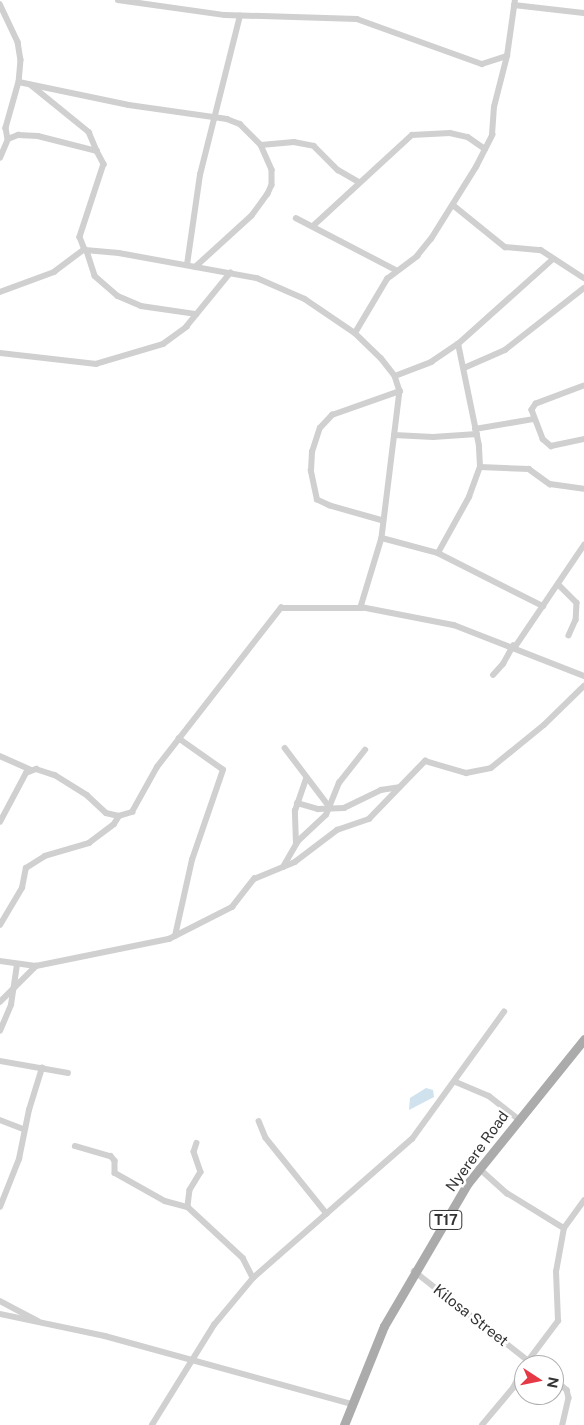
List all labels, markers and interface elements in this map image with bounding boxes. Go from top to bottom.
street label: Nyerere Road [442,1107,512,1195]
road number: T17 [428,1208,464,1232]
street label: Kilosa Street [430,1280,512,1350]
north arrow [514,1355,564,1405]
text: N [544,1376,562,1390]

